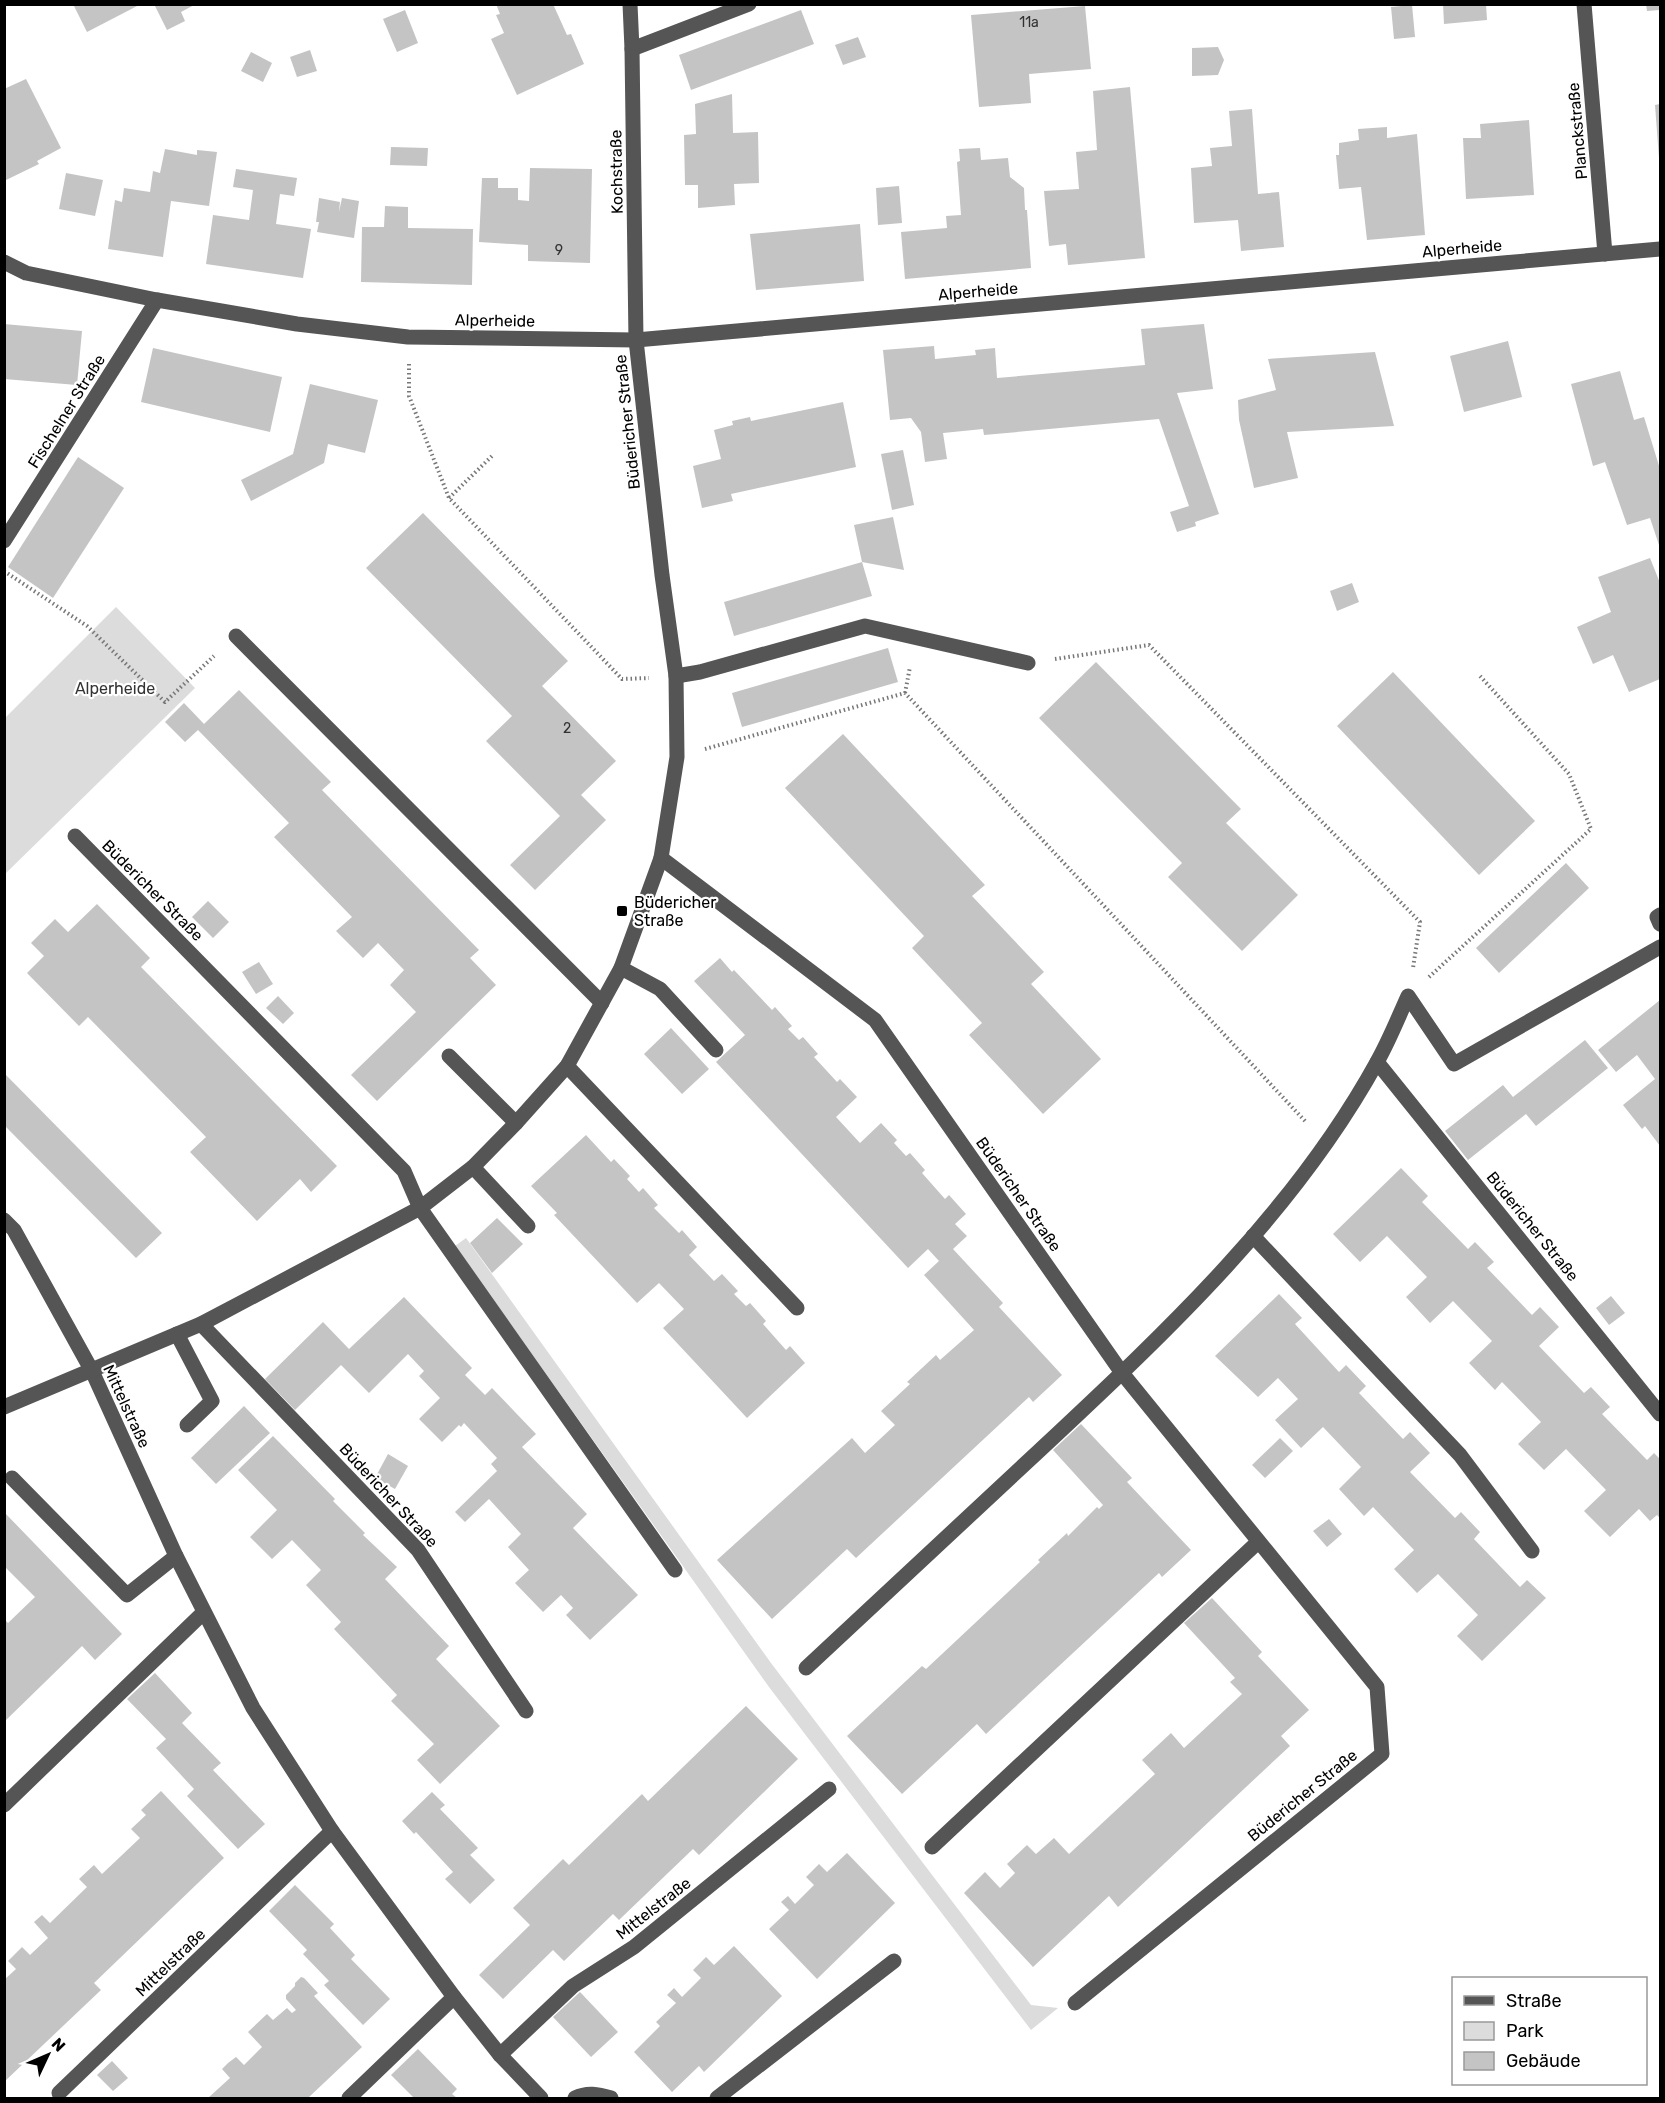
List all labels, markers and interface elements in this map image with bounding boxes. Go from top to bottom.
house number: 11a [1019,14,1039,31]
street label: Planckstraße [1564,82,1591,180]
street label: Kochstraße [606,130,627,214]
street label: Alperheide [1421,236,1503,261]
house number: 9 [555,242,563,259]
street label: Alperheide [937,279,1019,304]
street label: Alperheide [455,310,535,331]
street label: Fischelner Straße [24,351,109,472]
street label: Büdericher Straße [611,354,644,490]
park label: Alperheide [75,679,155,698]
house number: 2 [563,720,571,737]
street label: Büdericher Straße [98,836,207,945]
place label: Büdericher Straße [634,893,716,930]
marker: Büdericher Straße [615,904,629,918]
street label: Büdericher Straße [972,1133,1065,1255]
street label: Büdericher Straße [1483,1168,1583,1285]
street label: Mittelstraße [99,1362,154,1451]
street label: Büdericher Straße [336,1439,442,1551]
street label: Büdericher Straße [1244,1745,1361,1845]
street label: Mittelstraße [612,1873,694,1943]
street label: Mittelstraße [132,1924,209,2000]
legend [1452,1977,1647,2085]
text: Straße [1506,1990,1562,2012]
text: Park [1506,2020,1544,2042]
north arrow [18,2025,78,2085]
text: N [48,2034,69,2056]
text: Gebäude [1506,2050,1581,2072]

